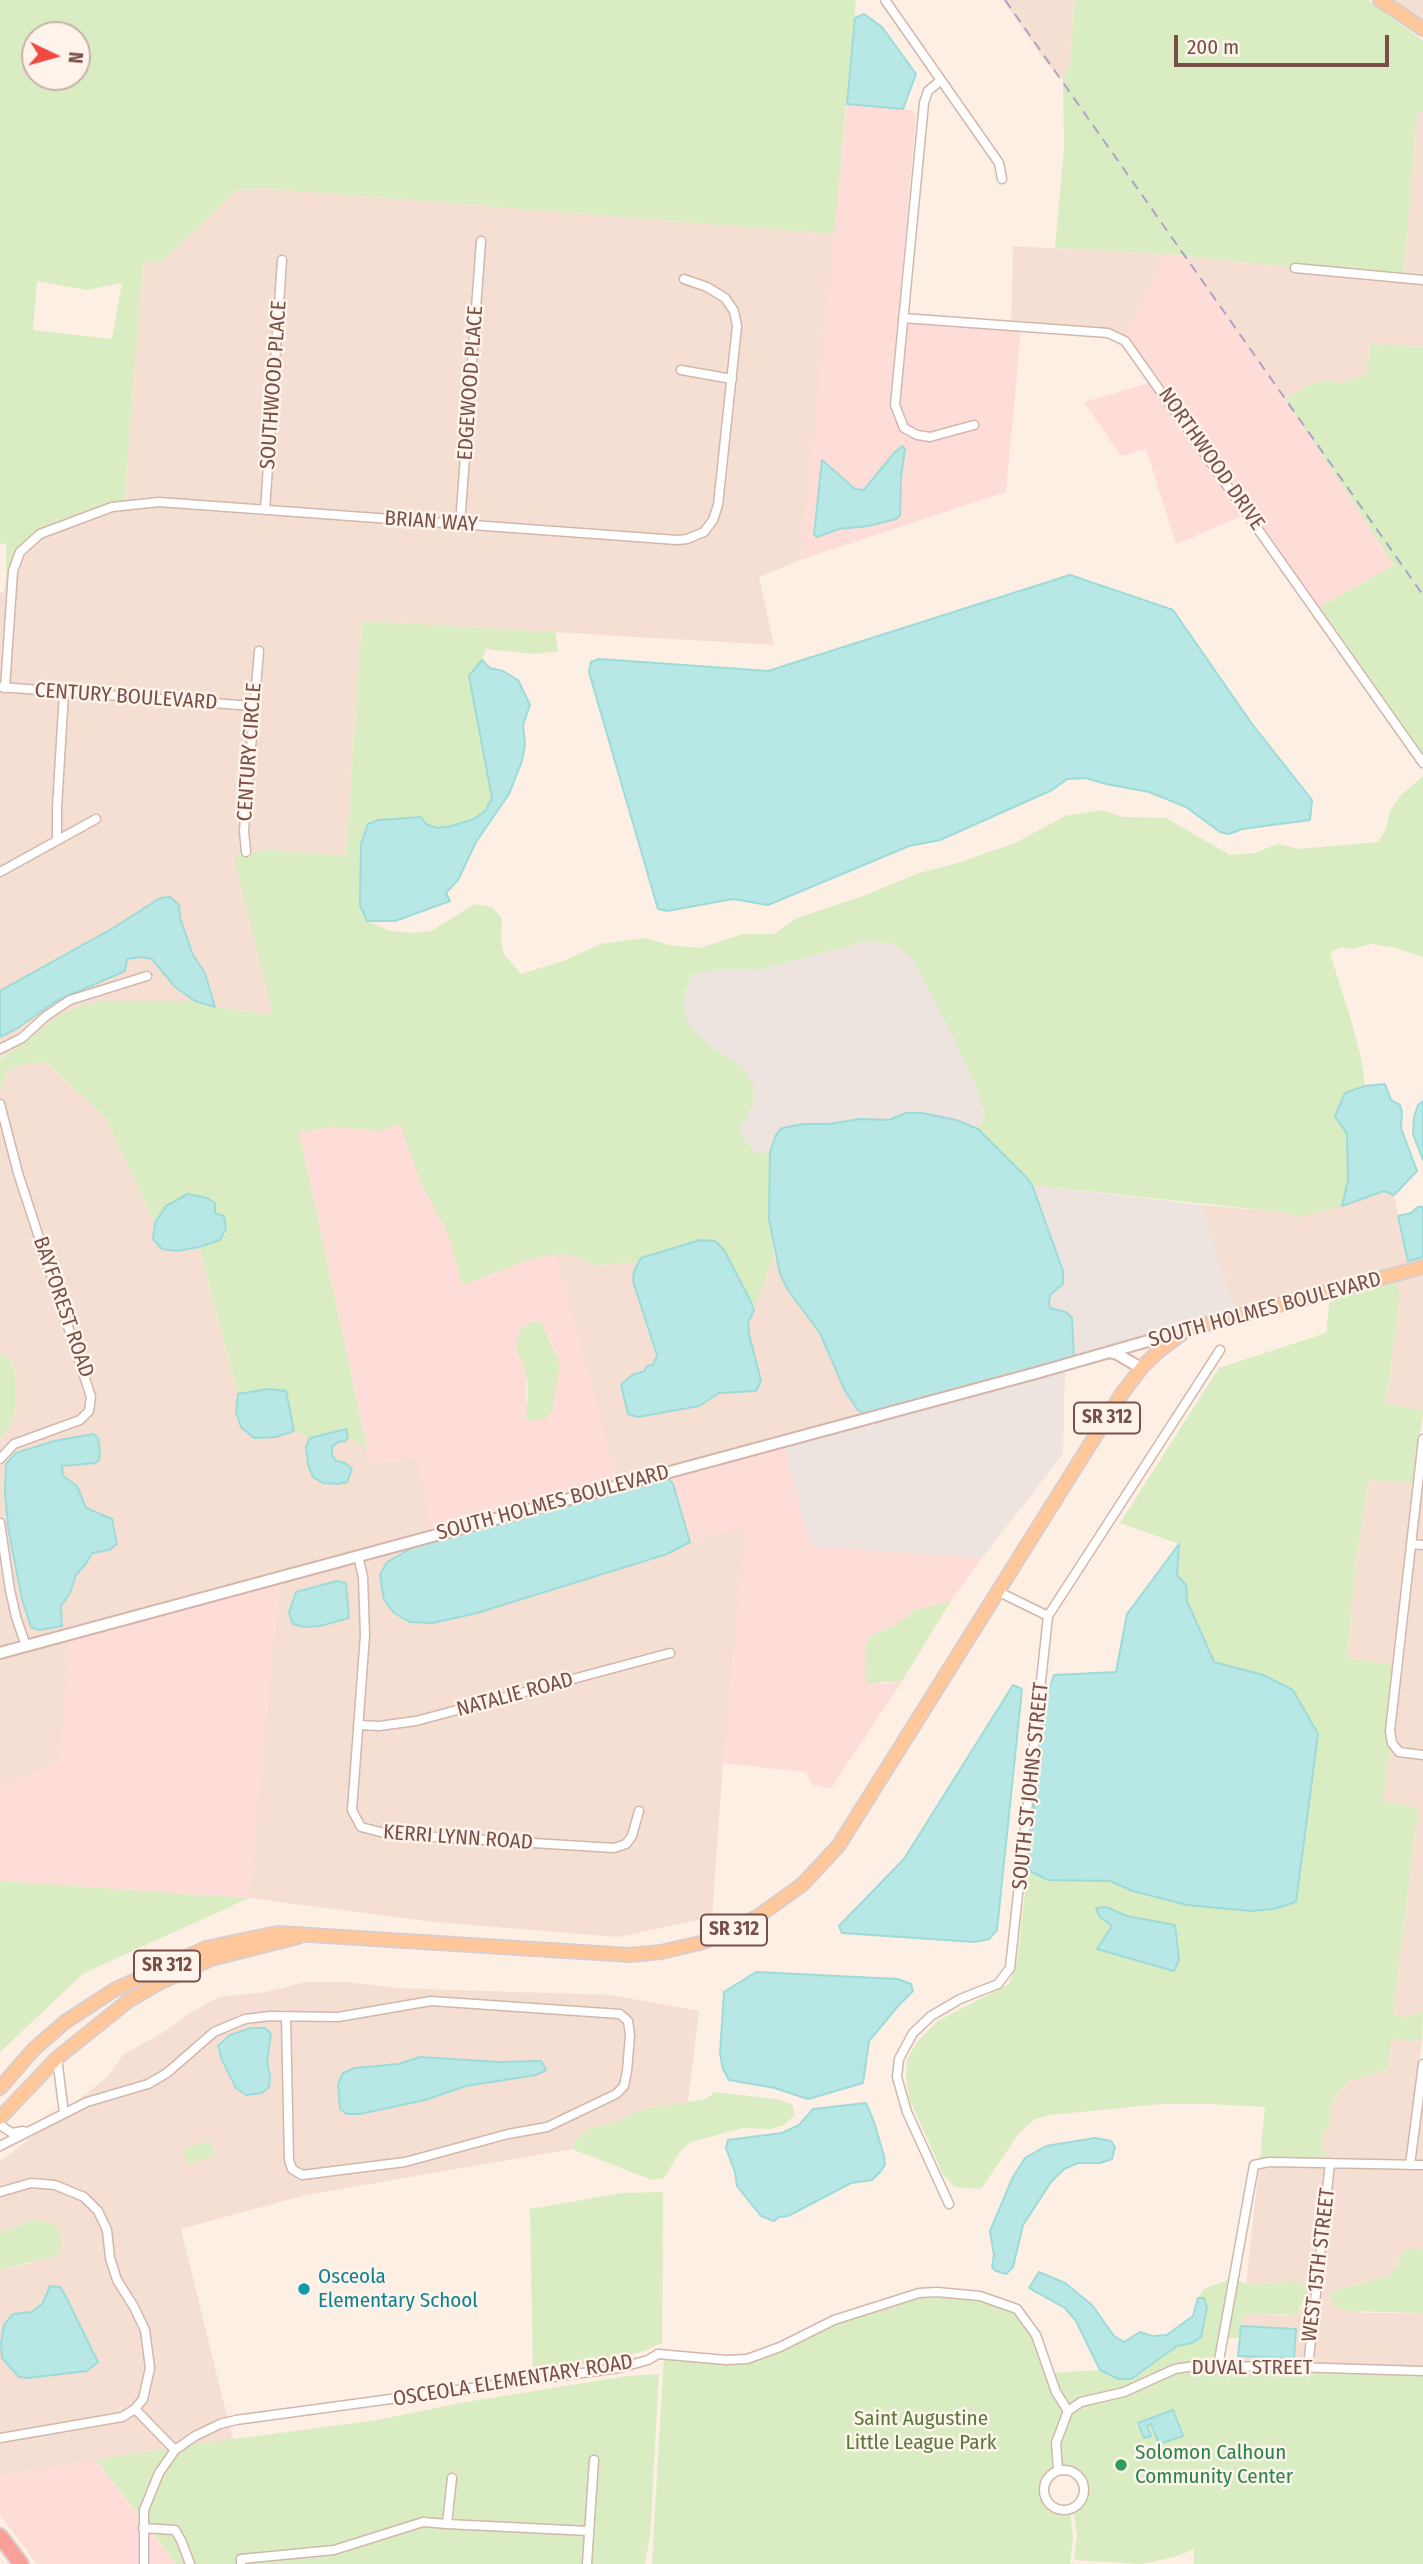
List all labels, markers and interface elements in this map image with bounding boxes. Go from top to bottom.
north arrow [21,21,91,91]
scale bar [1178,21,1393,65]
text: 200 m [1187,34,1239,60]
text: N [63,51,87,64]
street label: SOUTHWOOD PLACE [256,300,292,470]
street label: EDGEWOOD PLACE [453,305,489,461]
street label: NORTHWOOD DRIVE [1152,383,1270,535]
street label: BRIAN WAY [384,506,478,538]
street label: CENTURY BOULEVARD [34,678,218,716]
street label: CENTURY CIRCLE [233,682,267,822]
street label: BAYFOREST ROAD [27,1233,99,1381]
street label: SOUTH HOLMES BOULEVARD [1146,1267,1384,1353]
road number: SR 312 [1074,1402,1140,1434]
street label: SOUTH HOLMES BOULEVARD [434,1460,672,1546]
street label: NATALIE ROAD [454,1667,576,1723]
street label: SOUTH ST JOHNS STREET [1008,1681,1054,1891]
street label: KERRI LYNN ROAD [382,1820,534,1856]
road number: SR 312 [701,1914,767,1946]
road number: SR 312 [134,1950,200,1982]
street label: WEST 15TH STREET [1297,2187,1341,2343]
place label: Osceola Elementary School [318,2264,478,2314]
marker: Osceola Elementary School [296,2281,312,2297]
street label: OSCEOLA ELEMENTARY ROAD [391,2350,635,2412]
street label: DUVAL STREET [1192,2355,1312,2381]
park label: Saint Augustine Little League Park [845,2406,997,2456]
place label: Solomon Calhoun Community Center [1135,2440,1293,2490]
marker: Solomon Calhoun Community Center [1113,2457,1129,2473]

